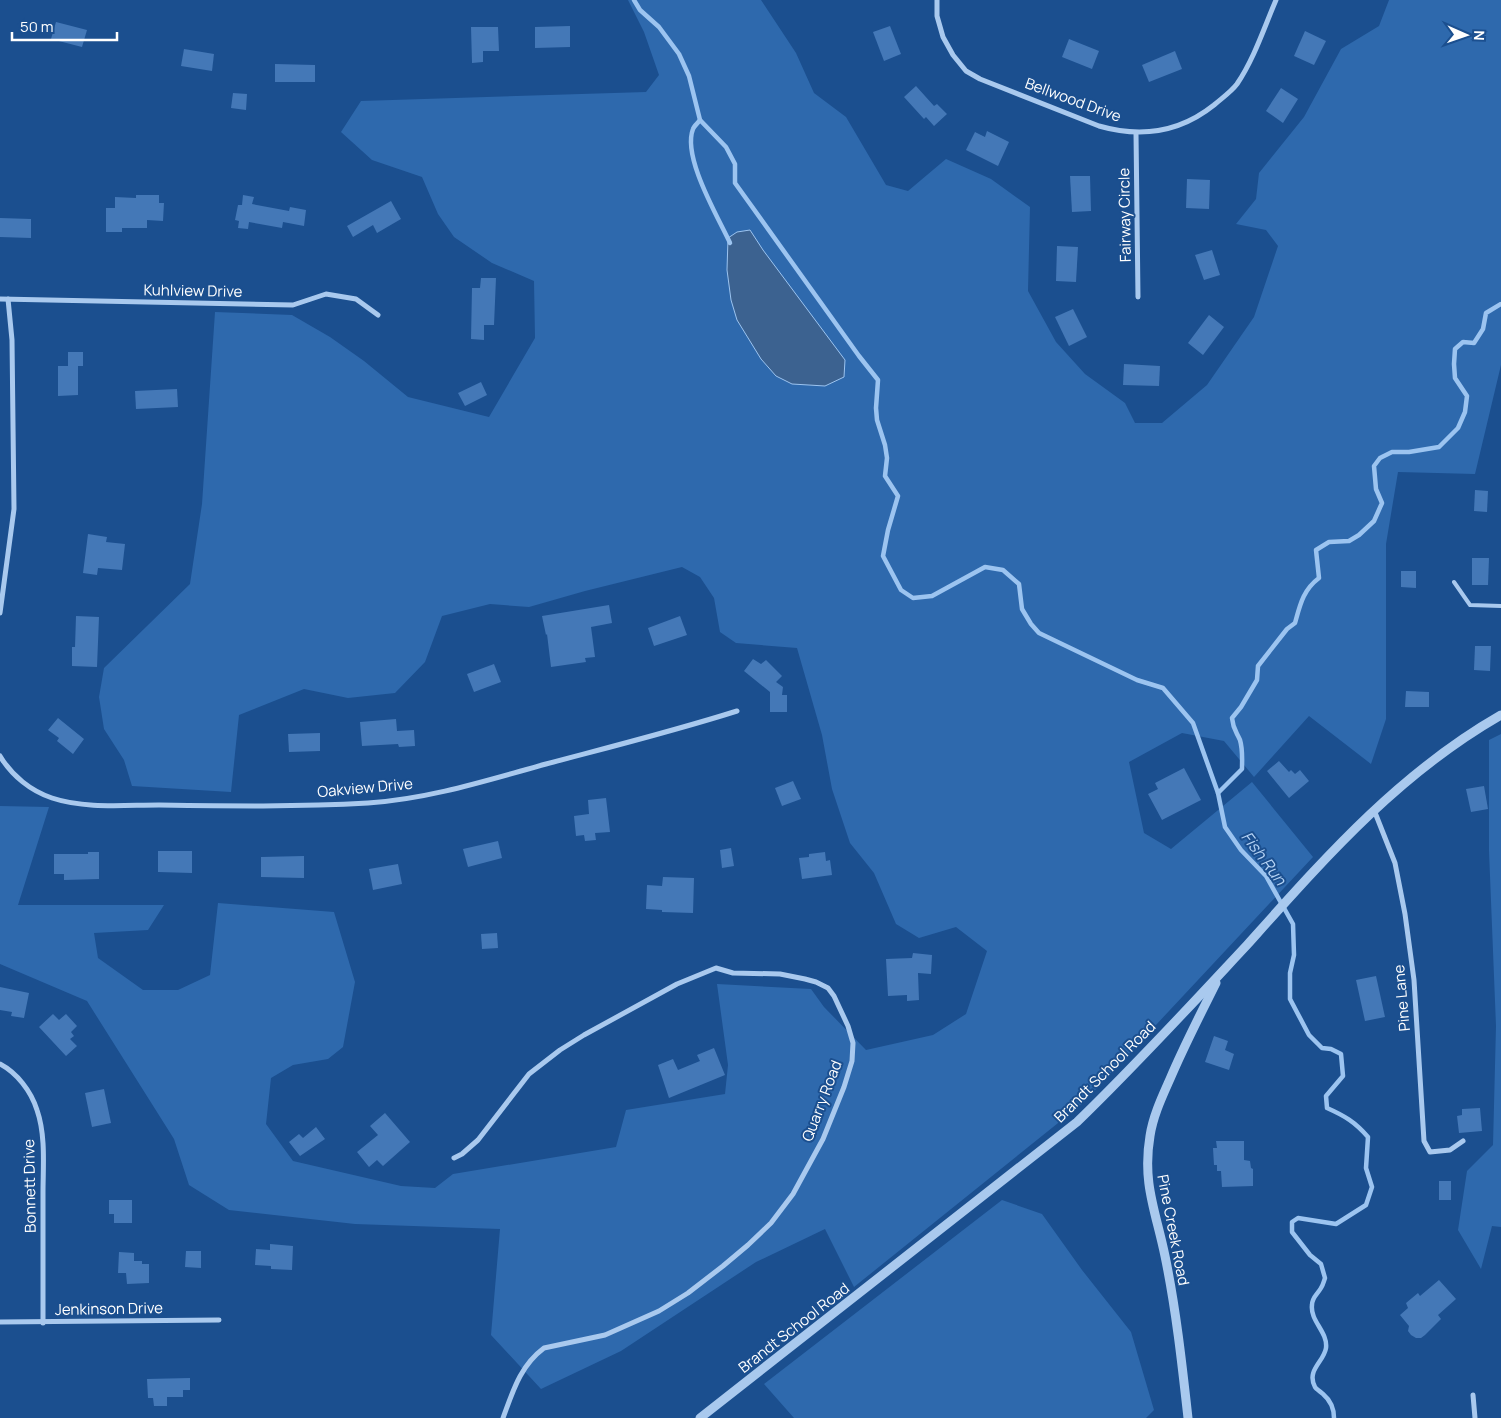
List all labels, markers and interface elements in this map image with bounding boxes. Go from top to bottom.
scale bar [12,10,118,42]
north arrow [1441,10,1491,60]
text: 50 m [20,16,54,37]
text: N [1470,30,1489,41]
street label: Bellwood Drive [1022,72,1124,127]
street label: Fairway Circle [1113,168,1136,262]
street label: Kuhlview Drive [143,279,243,302]
street label: Oakview Drive [316,773,414,802]
water label: Fish Run [1237,827,1292,890]
street label: Pine Lane [1388,964,1415,1032]
street label: Brandt School Road [1049,1016,1160,1127]
street label: Quarry Road [796,1057,847,1144]
street label: Bonnett Drive [18,1139,41,1233]
street label: Pine Creek Road [1152,1173,1195,1287]
street label: Brandt School Road [734,1278,854,1378]
street label: Jenkinson Drive [55,1297,163,1320]

